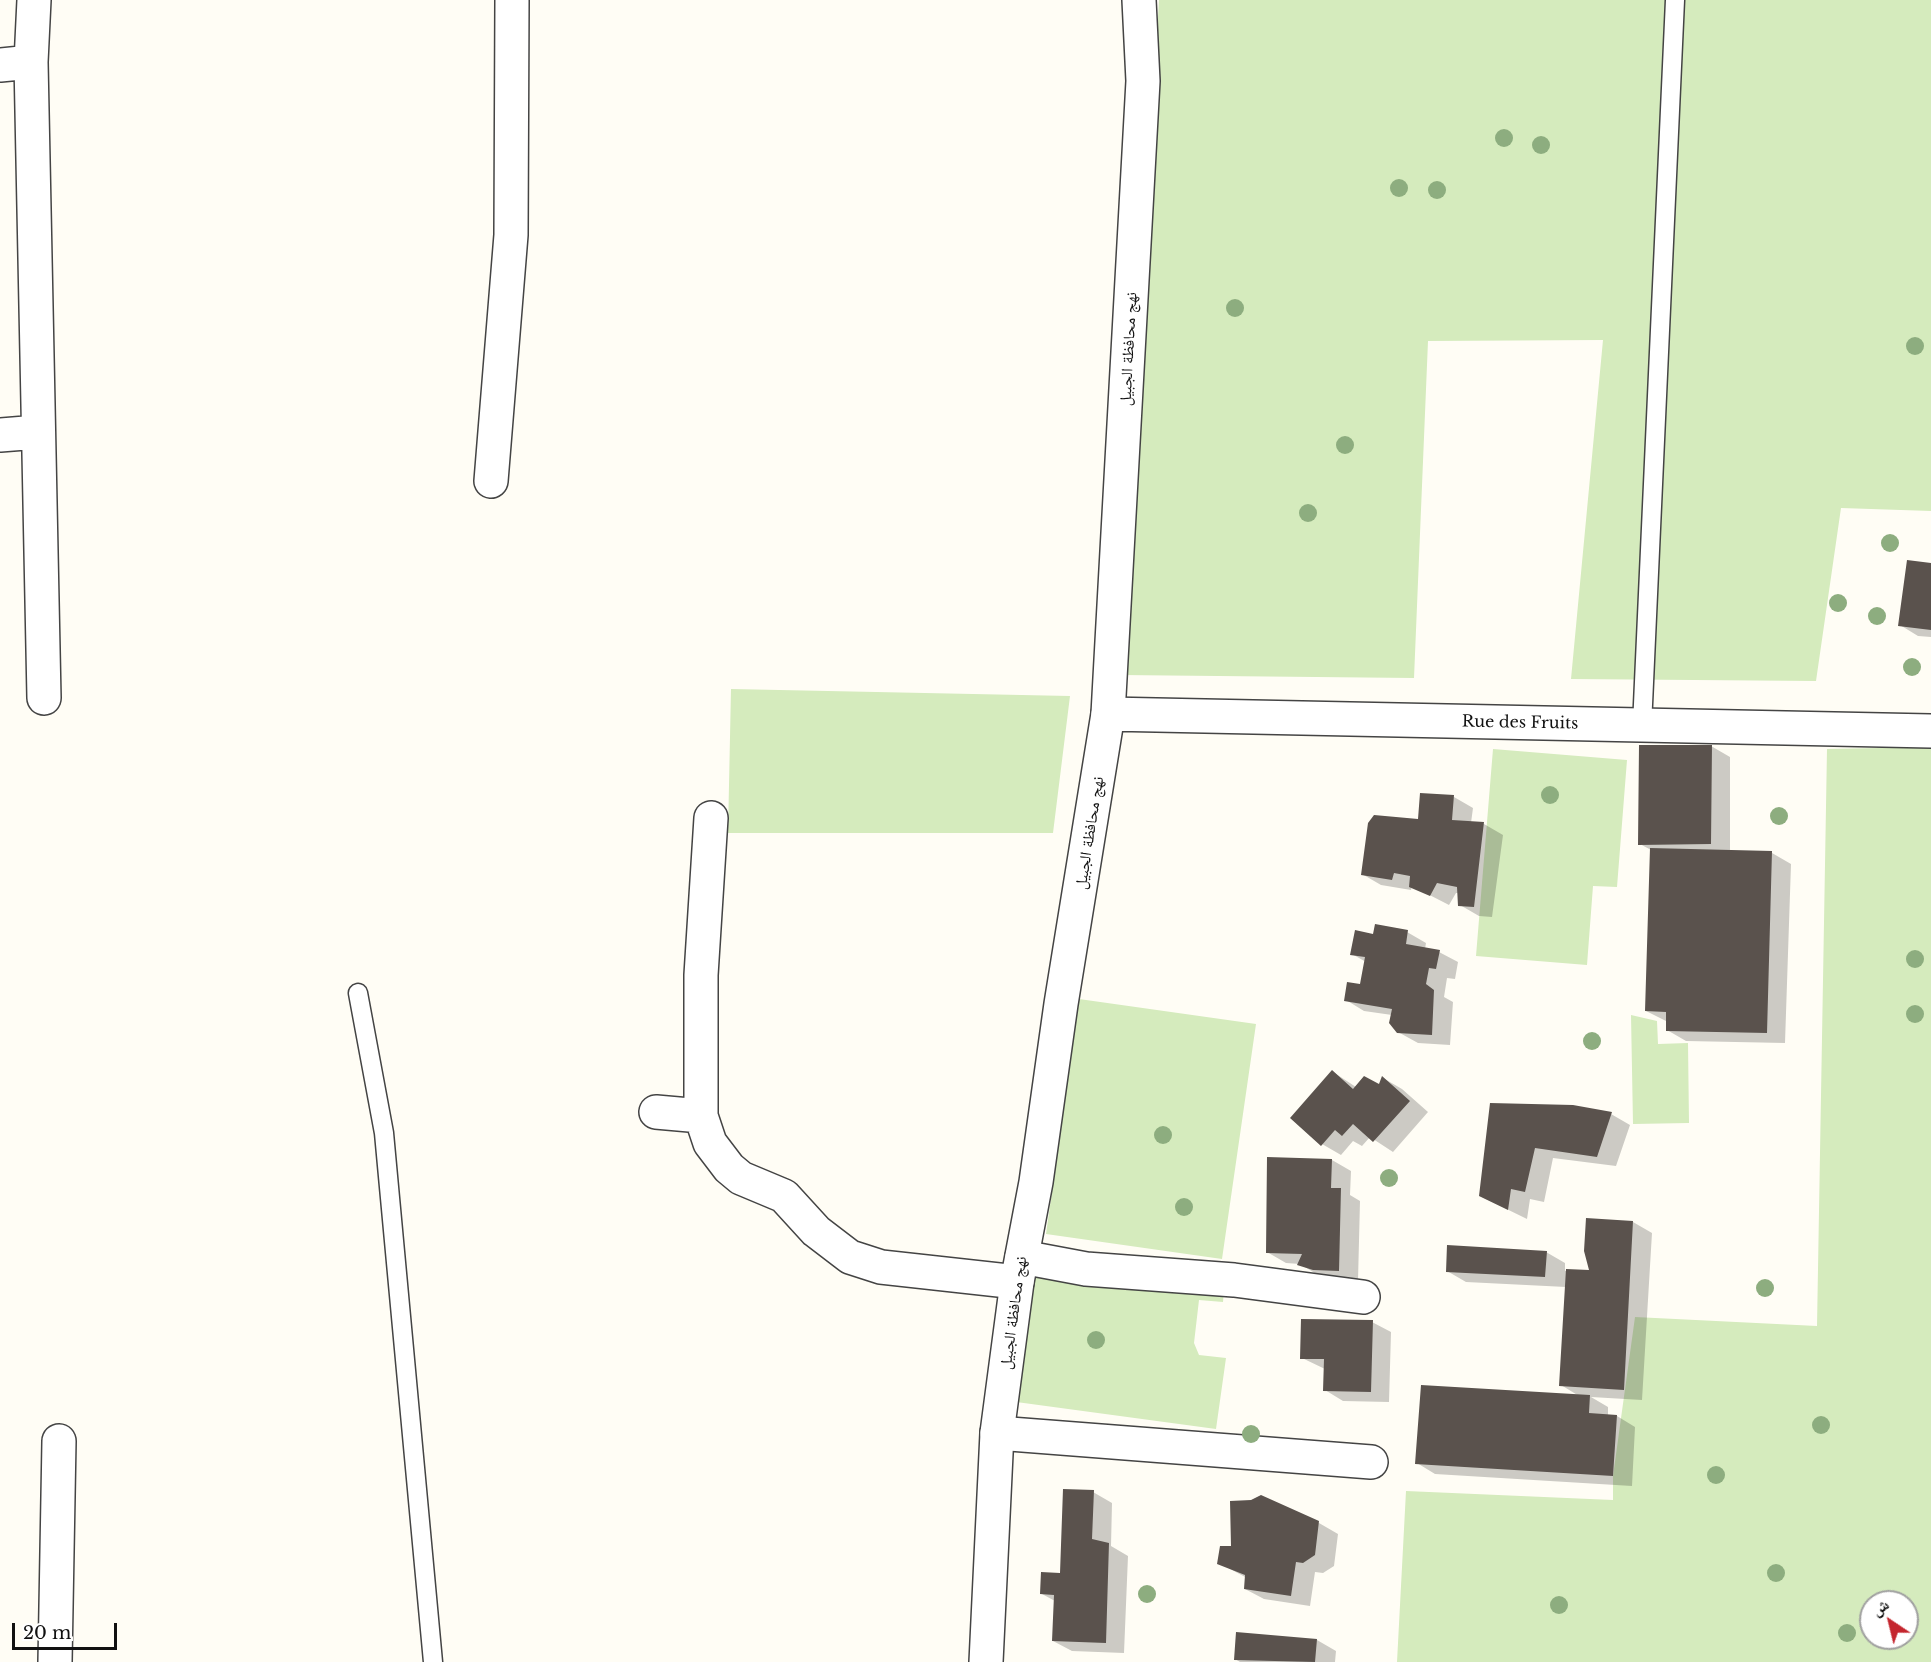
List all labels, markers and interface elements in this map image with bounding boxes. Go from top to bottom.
street label: نهج محافظة الجبيل [1116,292,1142,406]
street label: Rue des Fruits [1462,712,1578,734]
street label: نهج محافظة الجبيل [1072,775,1108,891]
street label: نهج محافظة الجبيل [997,1255,1031,1371]
north arrow [1859,1590,1919,1650]
text: ش [1867,1594,1893,1620]
scale bar [15,1611,120,1649]
text: 20 m [23,1622,71,1644]

